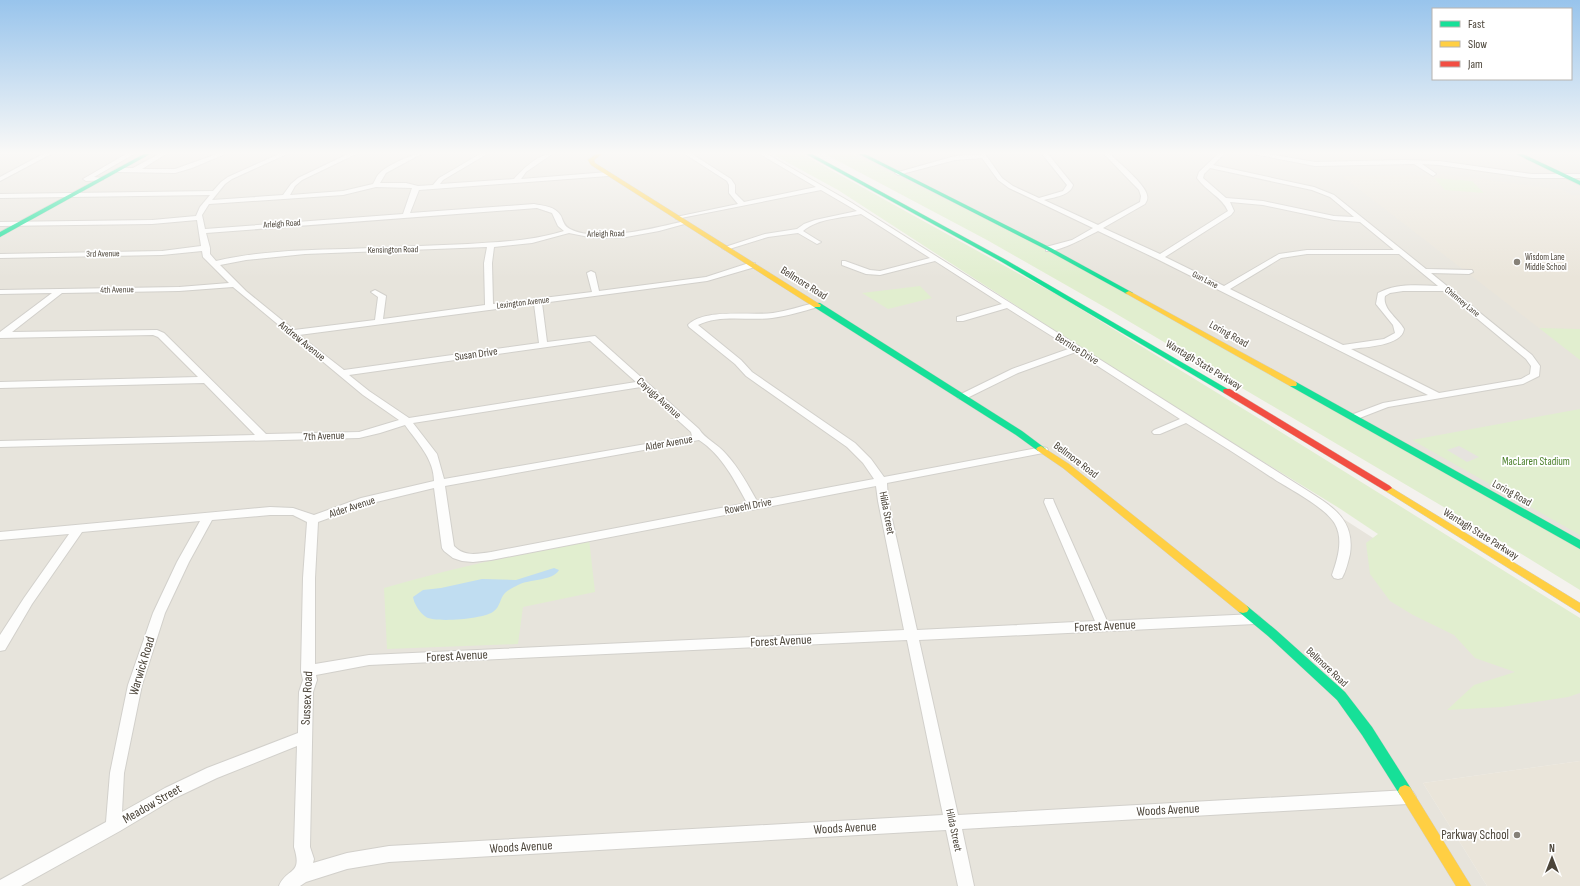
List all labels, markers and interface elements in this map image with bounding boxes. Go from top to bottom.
legend [1432,8,1572,80]
text: Fast [1468,17,1485,32]
text: Slow [1468,37,1487,52]
text: Jam [1467,57,1483,72]
street label: Arleigh Road [262,217,301,231]
street label: Arleigh Road [586,228,625,240]
street label: Kensington Road [368,244,419,256]
street label: 3rd Avenue [86,248,120,260]
place label: Wisdom Lane Middle School [1525,252,1567,273]
marker: Wisdom Lane Middle School [1512,257,1522,267]
street label: Bellmore Road [778,264,830,303]
street label: Gun Lane [1190,269,1220,291]
street label: 4th Avenue [100,284,134,296]
street label: Chimney Lane [1442,284,1482,320]
street label: Lexington Avenue [496,294,550,312]
street label: Andrew Avenue [275,318,328,364]
street label: Loring Road [1207,318,1251,350]
street label: Bernice Drive [1053,331,1101,367]
street label: Wantagh State Parkway [1164,337,1245,393]
street label: Susan Drive [454,345,498,363]
street label: Cayuga Avenue [634,375,684,421]
street label: 7th Avenue [303,429,345,443]
street label: Alder Avenue [643,432,694,454]
street label: Bellmore Road [1051,439,1101,481]
park label: MacLaren Stadium [1502,455,1570,468]
street label: Loring Road [1490,477,1534,509]
street label: Hilda Street [876,490,898,536]
street label: Alder Avenue [326,493,377,521]
street label: Rowehl Drive [723,495,773,517]
street label: Wantagh State Parkway [1441,506,1522,563]
street label: Forest Avenue [1074,616,1136,636]
street label: Forest Avenue [750,631,812,651]
street label: Warwick Road [125,635,159,697]
street label: Bellmore Road [1303,644,1351,690]
street label: Forest Avenue [426,646,488,666]
street label: Sussex Road [298,671,316,725]
street label: Meadow Street [120,781,184,827]
street label: Woods Avenue [1136,800,1200,820]
street label: Hilda Street [943,807,965,853]
street label: Woods Avenue [813,818,877,838]
place label: Parkway School [1441,827,1509,843]
marker: Parkway School [1512,830,1522,840]
street label: Woods Avenue [489,837,553,857]
north arrow [1532,838,1572,878]
text: N [1549,842,1555,855]

